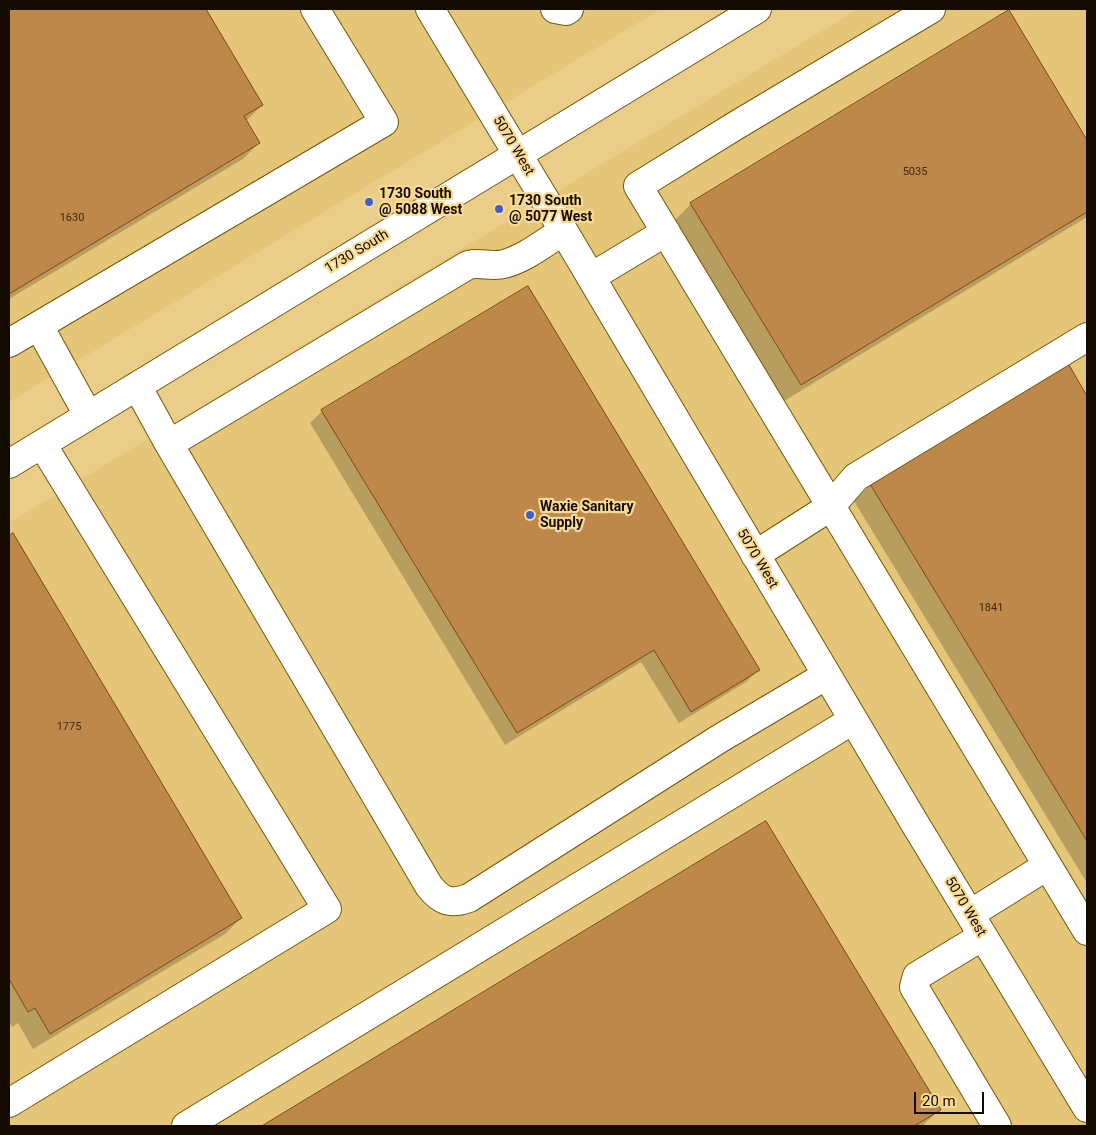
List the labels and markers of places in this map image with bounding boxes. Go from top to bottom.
place label: 1730 South @ 5088 West [379,186,462,218]
place label: 1730 South @ 5077 West [509,193,592,226]
marker: 1730 South @ 5088 West [363,196,375,208]
marker: 1730 South @ 5077 West [493,203,505,215]
place label: Waxie Sanitary Supply [540,499,634,532]
marker: Waxie Sanitary Supply [524,509,536,521]

